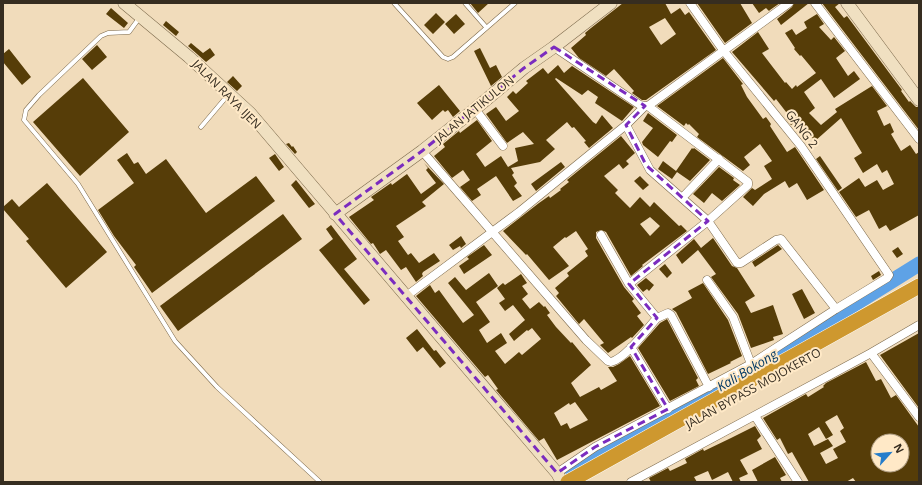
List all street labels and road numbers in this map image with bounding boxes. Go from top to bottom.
street label: JALAN RAYA IJEN [188,55,265,132]
street label: JALAN JATIKULON [430,71,518,147]
street label: GANG 2 [782,106,822,152]
street label: JALAN BYPASS MOJOKERTO [681,344,824,433]

